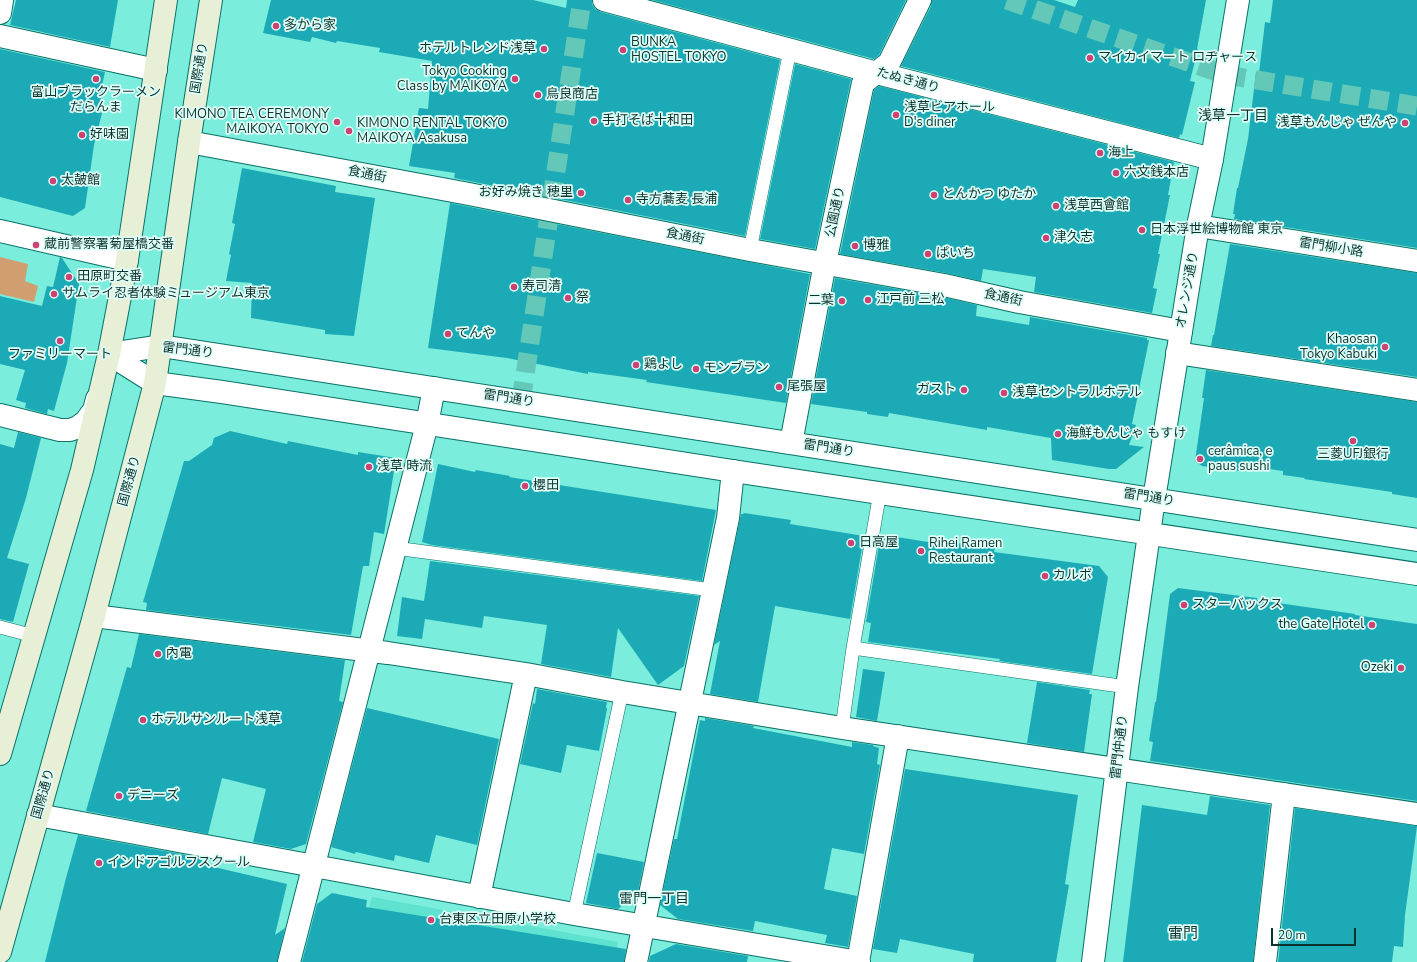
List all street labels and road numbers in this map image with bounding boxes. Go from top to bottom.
street label: 国際通り [188,41,212,95]
street label: たぬき通り [875,65,941,97]
street label: 食通街 [346,164,388,186]
street label: 公園通り [823,185,849,239]
street label: 食通街 [664,226,706,248]
street label: 雷門柳小路 [1298,235,1364,261]
street label: オレンジ通り [1174,250,1202,330]
street label: 食通街 [982,286,1024,310]
street label: 雷門通り [161,340,215,362]
street label: 雷門通り [482,387,536,411]
street label: 雷門通り [802,437,856,461]
street label: 国際通り [116,454,144,508]
street label: 雷門通り [1122,486,1176,510]
street label: 雷門仲通り [1108,714,1132,780]
street label: 国際通り [29,767,59,821]

